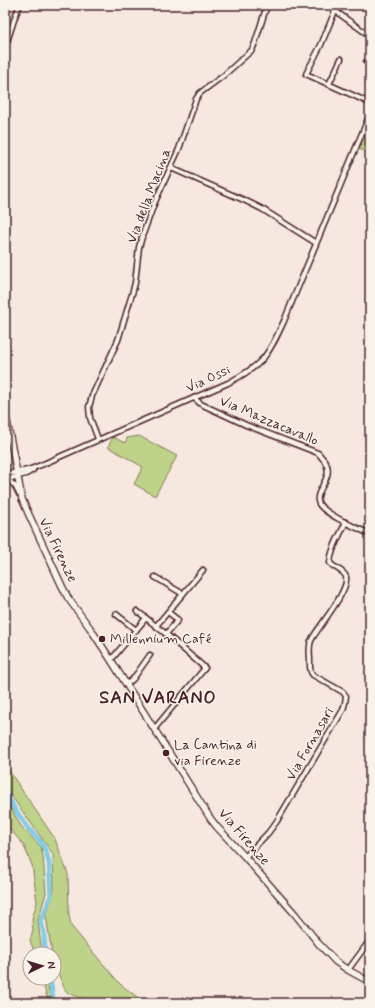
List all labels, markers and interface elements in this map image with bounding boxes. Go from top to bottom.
street label: Via della Macina [123,146,175,246]
street label: Via Ossi [183,361,233,397]
street label: Via Mazzacavallo [217,392,321,450]
street label: Via Firenze [35,515,81,585]
place label: Millennium Café [110,630,211,648]
marker: Millennium Café [97,634,107,644]
district label: SAN VARANO [99,686,217,710]
street label: Via Fornasari [282,704,338,784]
place label: La Cantina di via Firenze [174,736,257,770]
marker: La Cantina di via Firenze [161,748,171,758]
street label: Via Firenze [214,805,274,869]
north arrow [22,946,62,986]
text: N [44,961,58,969]

